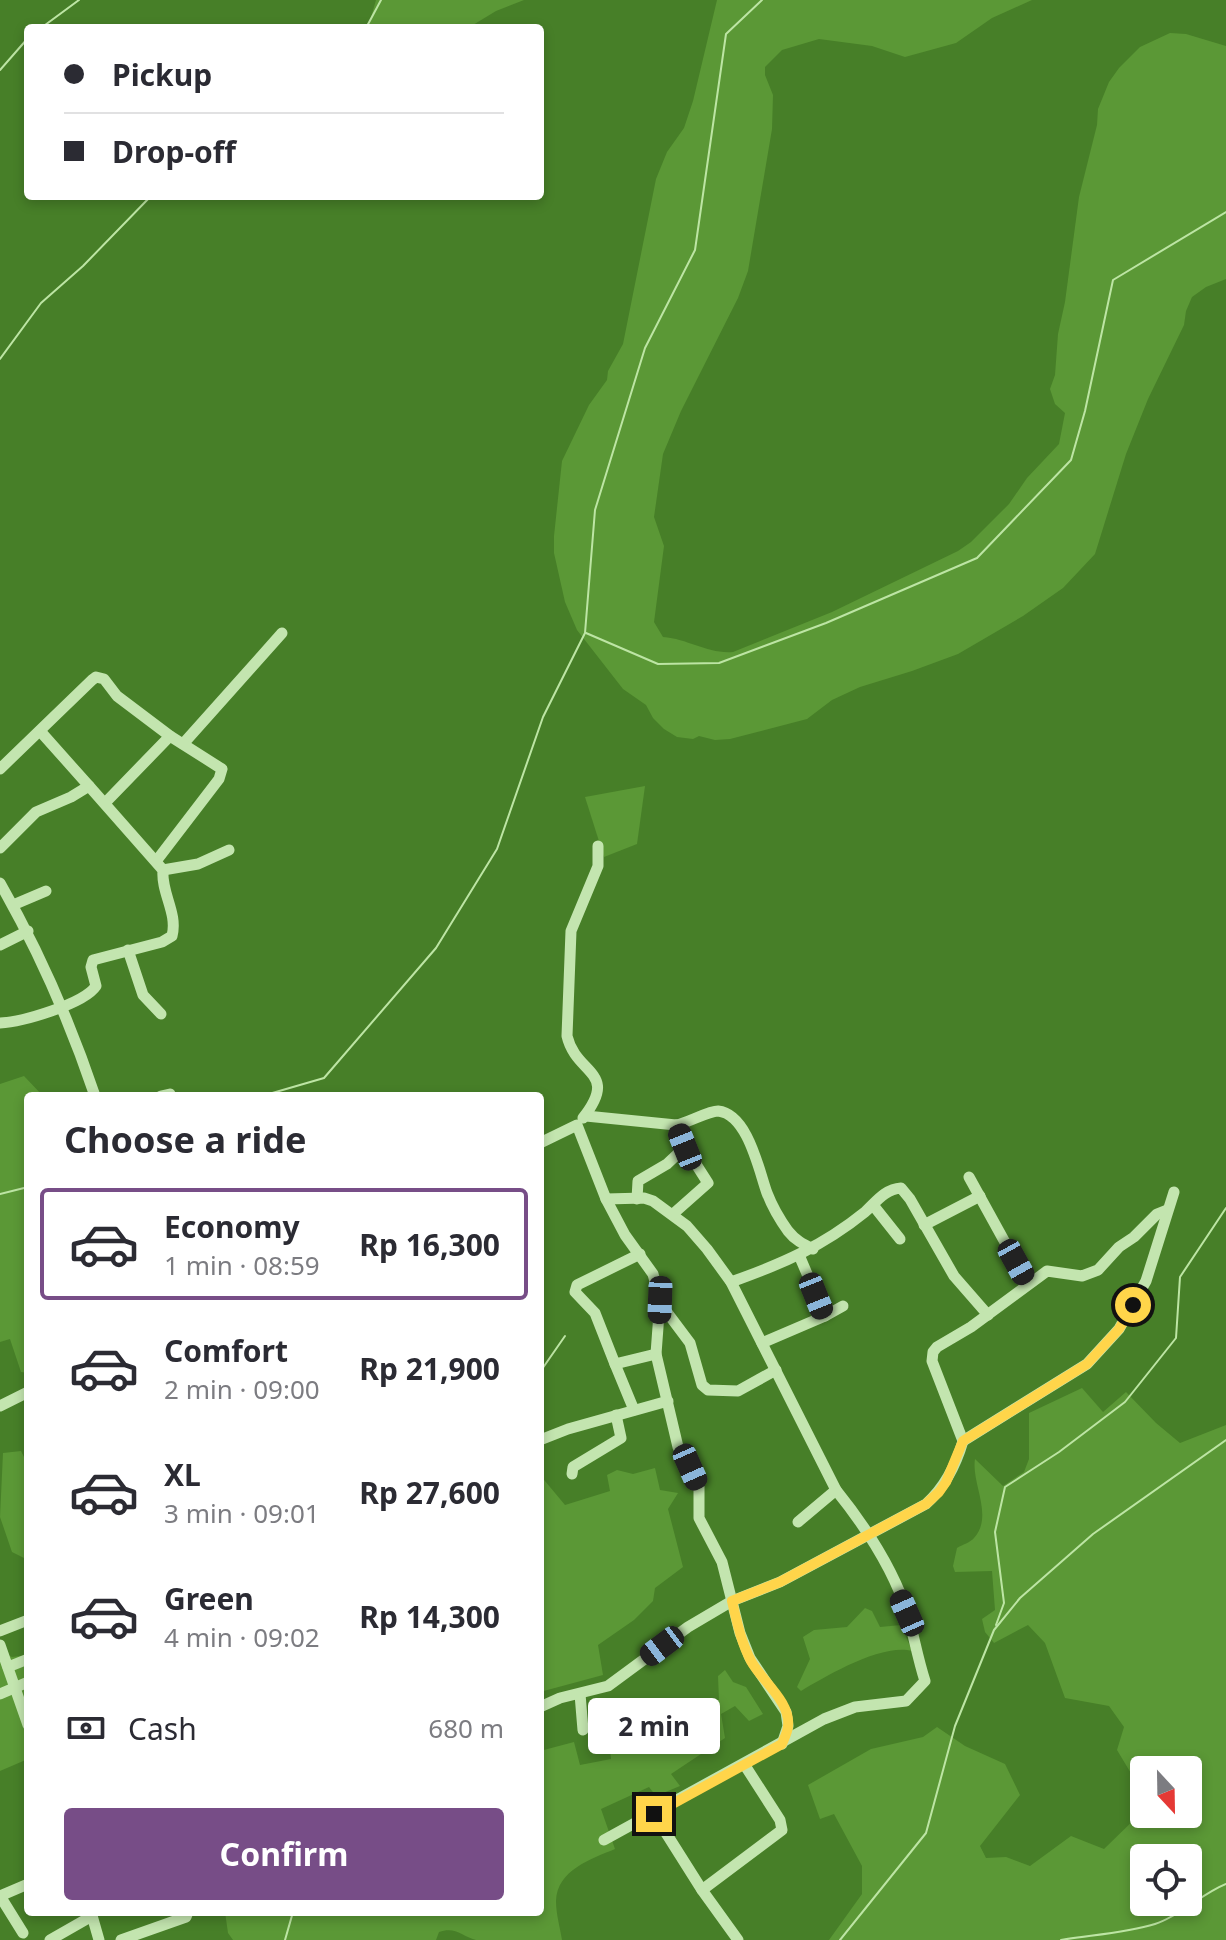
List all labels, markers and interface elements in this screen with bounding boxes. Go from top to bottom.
text: Pickup [112,54,212,95]
text: Drop-off [112,131,236,172]
text: Choose a ride [64,1115,306,1164]
car [665,1120,705,1174]
text: Economy [164,1206,300,1247]
icon: car [68,1208,140,1280]
text: Rp 16,300 [359,1224,500,1265]
car [994,1235,1038,1289]
text: 1 min · 08:59 [164,1247,320,1283]
car [796,1269,836,1323]
car [647,1276,673,1324]
route start [1115,1287,1151,1323]
text: Comfort [164,1330,288,1371]
icon: car [68,1332,140,1404]
text: Rp 21,900 [359,1348,500,1389]
text: 2 min · 09:00 [164,1371,320,1407]
car [669,1440,711,1494]
text: XL [164,1454,201,1495]
icon: car [68,1456,140,1528]
text: Rp 27,600 [359,1472,500,1513]
text: 3 min · 09:01 [164,1495,320,1531]
text: Green [164,1578,254,1619]
icon: car [68,1580,140,1652]
car [886,1586,928,1640]
text: Rp 14,300 [359,1596,500,1637]
text: 4 min · 09:02 [164,1619,320,1655]
car [636,1622,688,1670]
callout: 2 min [588,1698,720,1754]
icon: cash [64,1706,108,1750]
text: Cash [128,1708,197,1749]
text: 2 min [618,1708,690,1744]
text: 680 m [428,1710,504,1746]
north arrow [1130,1756,1202,1828]
map controls [1130,1756,1202,1916]
route end [636,1796,672,1832]
button: Confirm [64,1808,504,1900]
button: locate [1130,1844,1202,1916]

